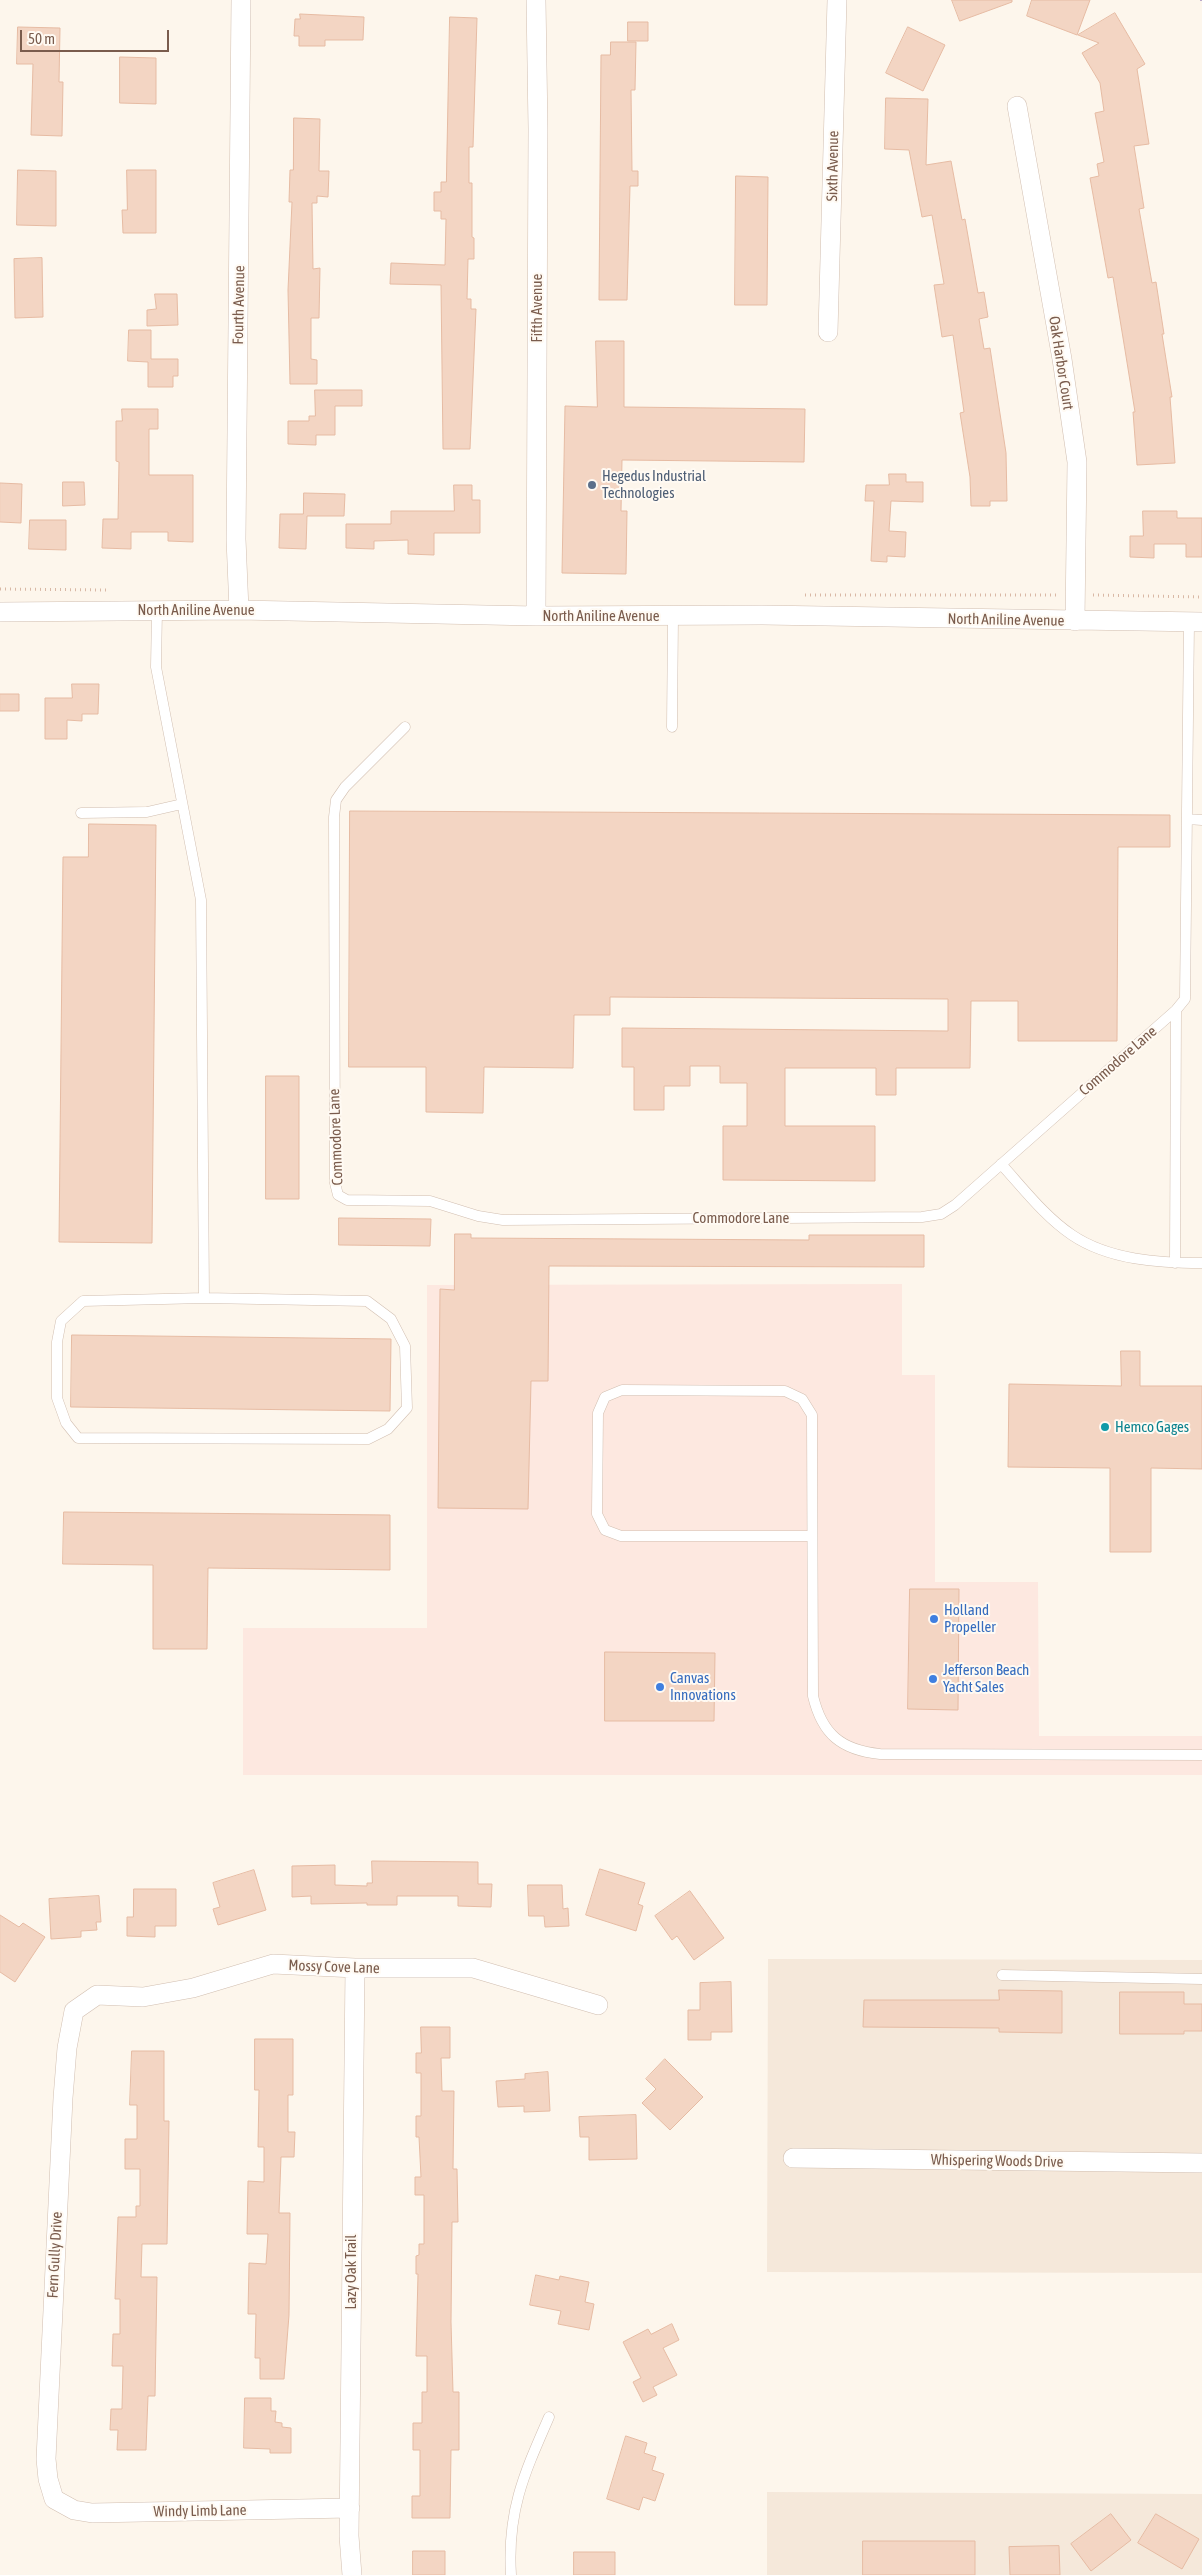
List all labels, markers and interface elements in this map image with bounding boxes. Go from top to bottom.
scale bar [22,20,171,52]
text: 50 m [28,30,55,47]
street label: Sixth Avenue [823,130,843,202]
street label: Fourth Avenue [229,265,249,345]
street label: Fifth Avenue [528,274,546,342]
street label: Oak Harbor Court [1045,315,1077,411]
place label: Hegedus Industrial Technologies [602,467,706,502]
marker: Hegedus Industrial Technologies [586,479,598,491]
street label: North Aniline Avenue [138,601,254,619]
street label: North Aniline Avenue [543,607,659,625]
street label: North Aniline Avenue [947,610,1065,630]
street label: Commodore Lane [1076,1022,1160,1100]
street label: Commodore Lane [325,1088,347,1186]
street label: Commodore Lane [693,1209,789,1227]
place label: Hemco Gages [1115,1418,1189,1436]
marker: Hemco Gages [1099,1421,1111,1433]
place label: Holland Propeller [944,1601,996,1636]
marker: Holland Propeller [928,1613,940,1625]
place label: Jefferson Beach Yacht Sales [943,1661,1029,1696]
place label: Canvas Innovations [670,1669,736,1704]
marker: Jefferson Beach Yacht Sales [927,1673,939,1685]
marker: Canvas Innovations [654,1681,666,1693]
street label: Mossy Cove Lane [288,1956,380,1978]
street label: Whispering Woods Drive [931,2151,1063,2171]
street label: Fern Gully Drive [44,2211,66,2299]
street label: Lazy Oak Trail [342,2234,360,2310]
street label: Windy Limb Lane [153,2501,247,2521]

